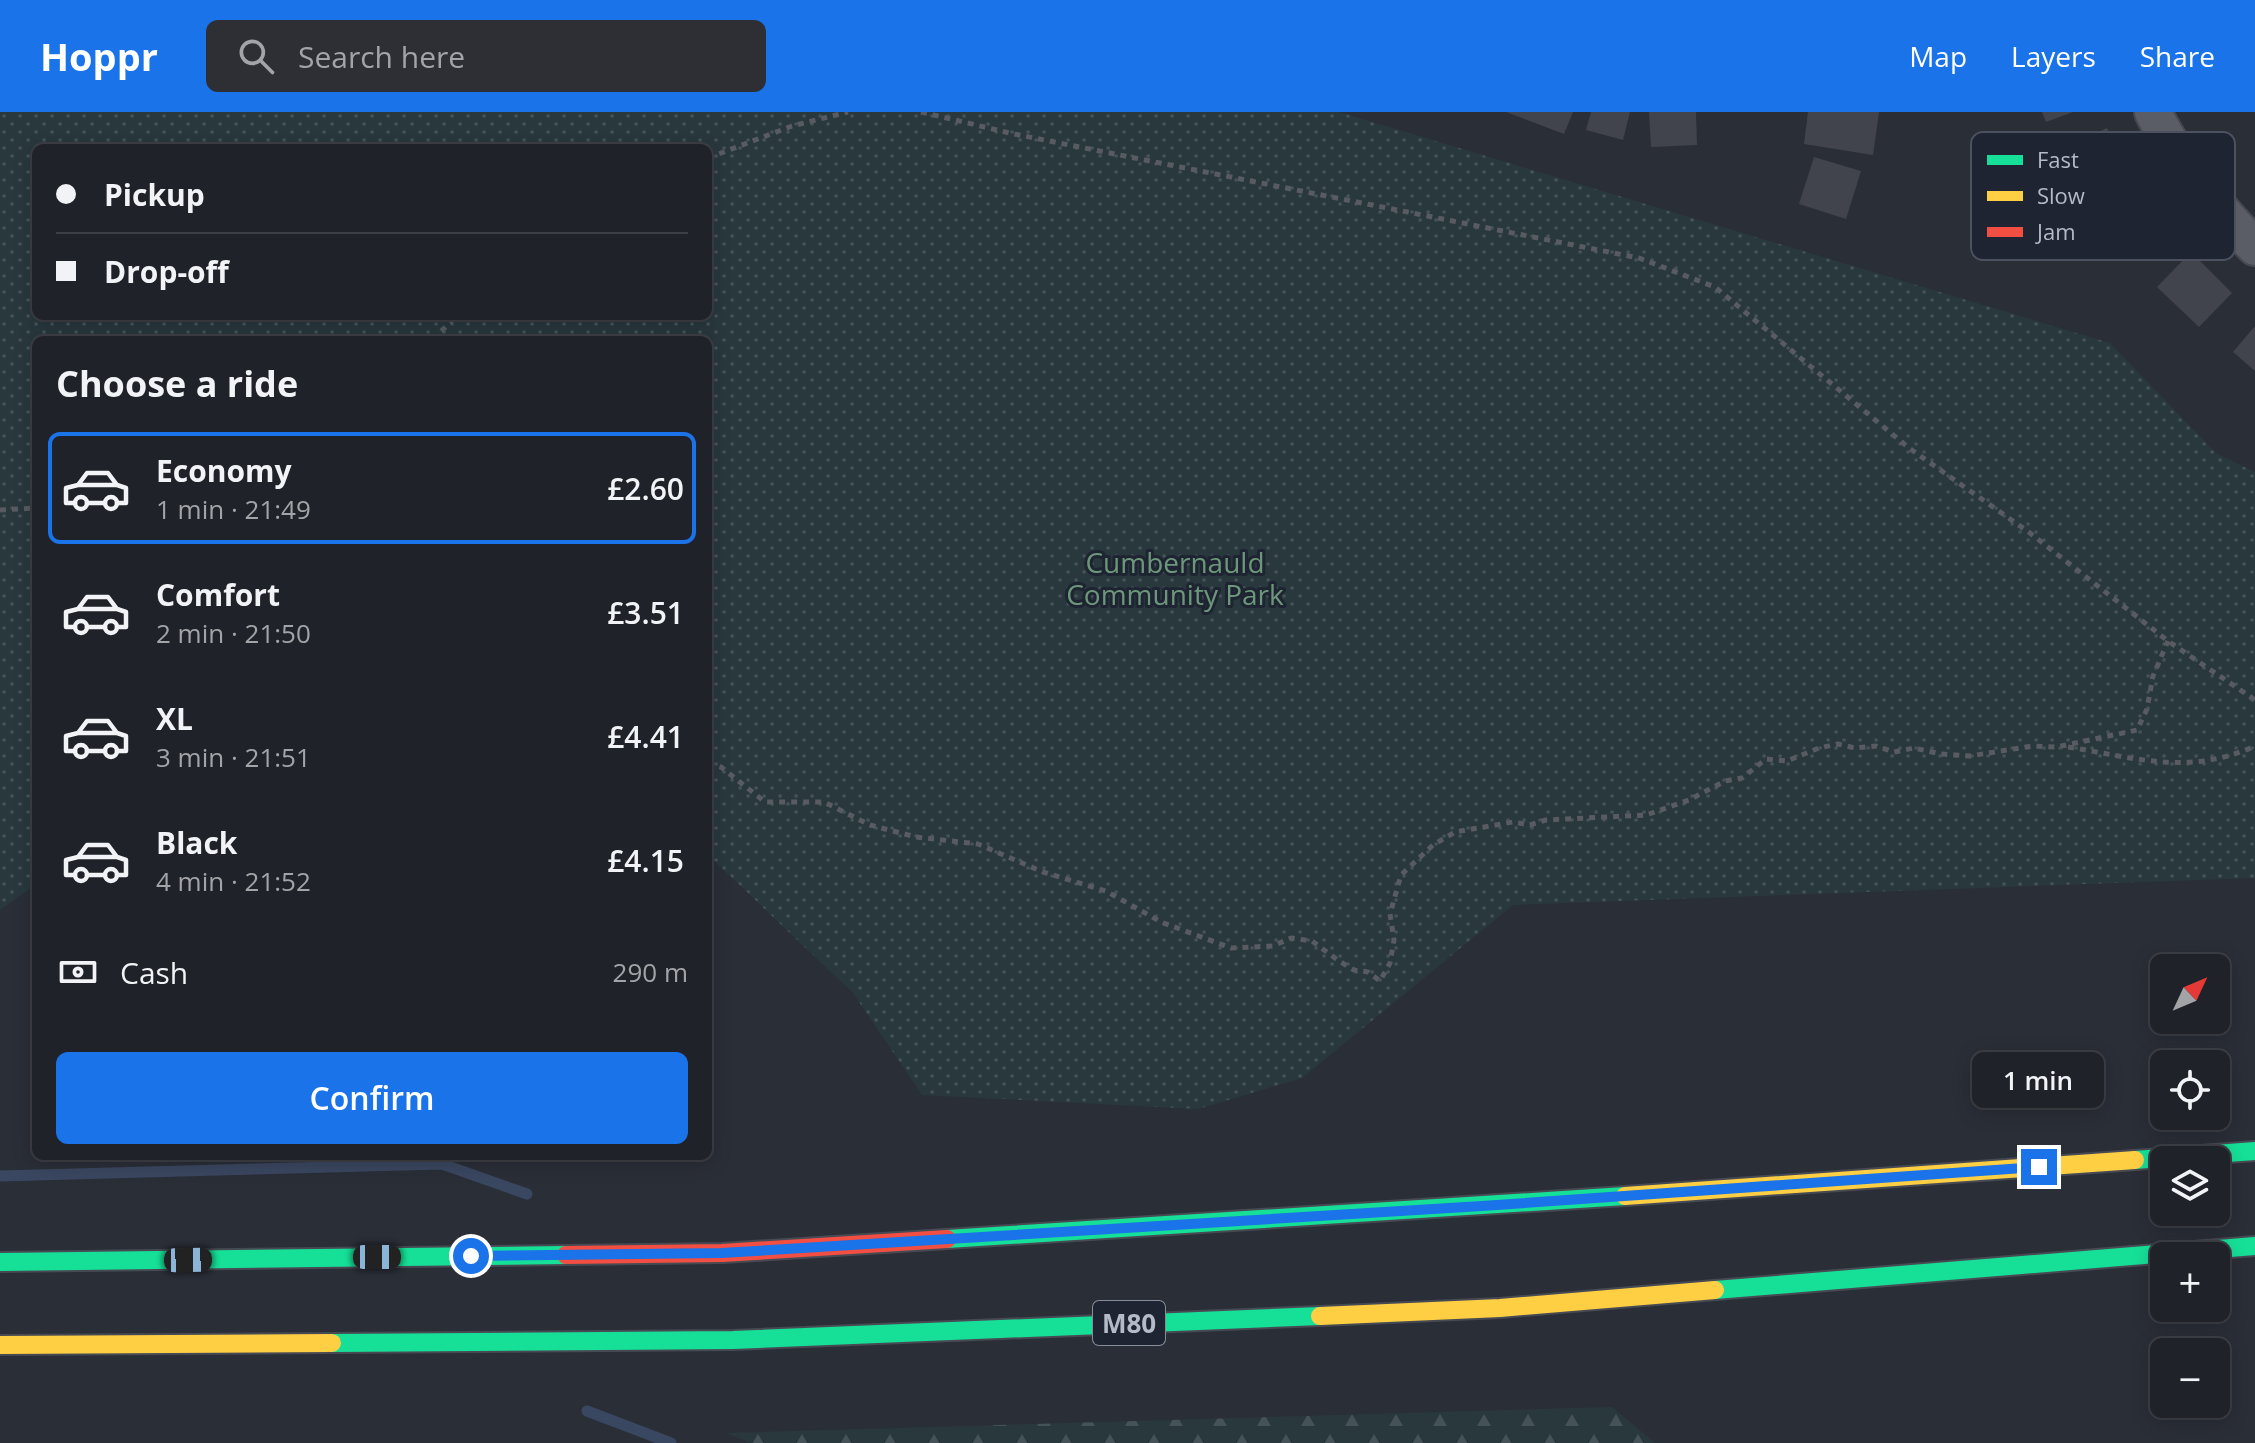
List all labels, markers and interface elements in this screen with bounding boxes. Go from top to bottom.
search box [206,20,766,92]
text: Hoppr [40,30,158,82]
icon: search [234,34,278,78]
text: Search here [298,36,465,77]
text: Map [1909,37,1967,75]
text: Layers [2011,37,2096,75]
text: Share [2140,37,2215,75]
legend [1971,132,2235,260]
text: Fast [2037,144,2079,174]
text: Pickup [104,174,205,215]
text: Slow [2037,180,2085,210]
text: Jam [2035,216,2076,246]
text: Drop-off [104,251,229,292]
text: Choose a ride [56,359,298,408]
text: Economy [156,450,292,491]
icon: car [60,452,132,524]
text: £2.60 [607,468,684,509]
text: 1 min · 21:49 [156,491,311,527]
park label: Cumbernauld Community Park [1066,543,1284,613]
text: Comfort [156,574,280,615]
icon: car [60,576,132,648]
text: £3.51 [607,592,684,633]
text: 2 min · 21:50 [156,615,311,651]
text: XL [156,698,193,739]
icon: car [60,700,132,772]
text: £4.41 [607,716,684,757]
text: 3 min · 21:51 [156,739,311,775]
text: Black [156,822,237,863]
icon: car [60,824,132,896]
text: £4.15 [607,840,684,881]
text: 4 min · 21:52 [156,863,311,899]
icon: cash [56,950,100,994]
text: Cash [120,952,188,993]
text: 290 m [613,954,688,990]
north arrow [2150,954,2230,1034]
map controls [2150,954,2230,1418]
button: locate [2150,1050,2230,1130]
callout: 1 min [1973,1051,2105,1107]
button: Confirm [56,1052,688,1144]
text: 1 min [2003,1062,2073,1098]
button: layers [2150,1146,2230,1226]
route end [2021,1149,2057,1185]
route start [453,1238,489,1274]
button: + [2150,1242,2230,1322]
car [353,1245,401,1269]
car [164,1248,212,1272]
road number: M80 [1093,1301,1165,1345]
button: − [2150,1338,2230,1418]

